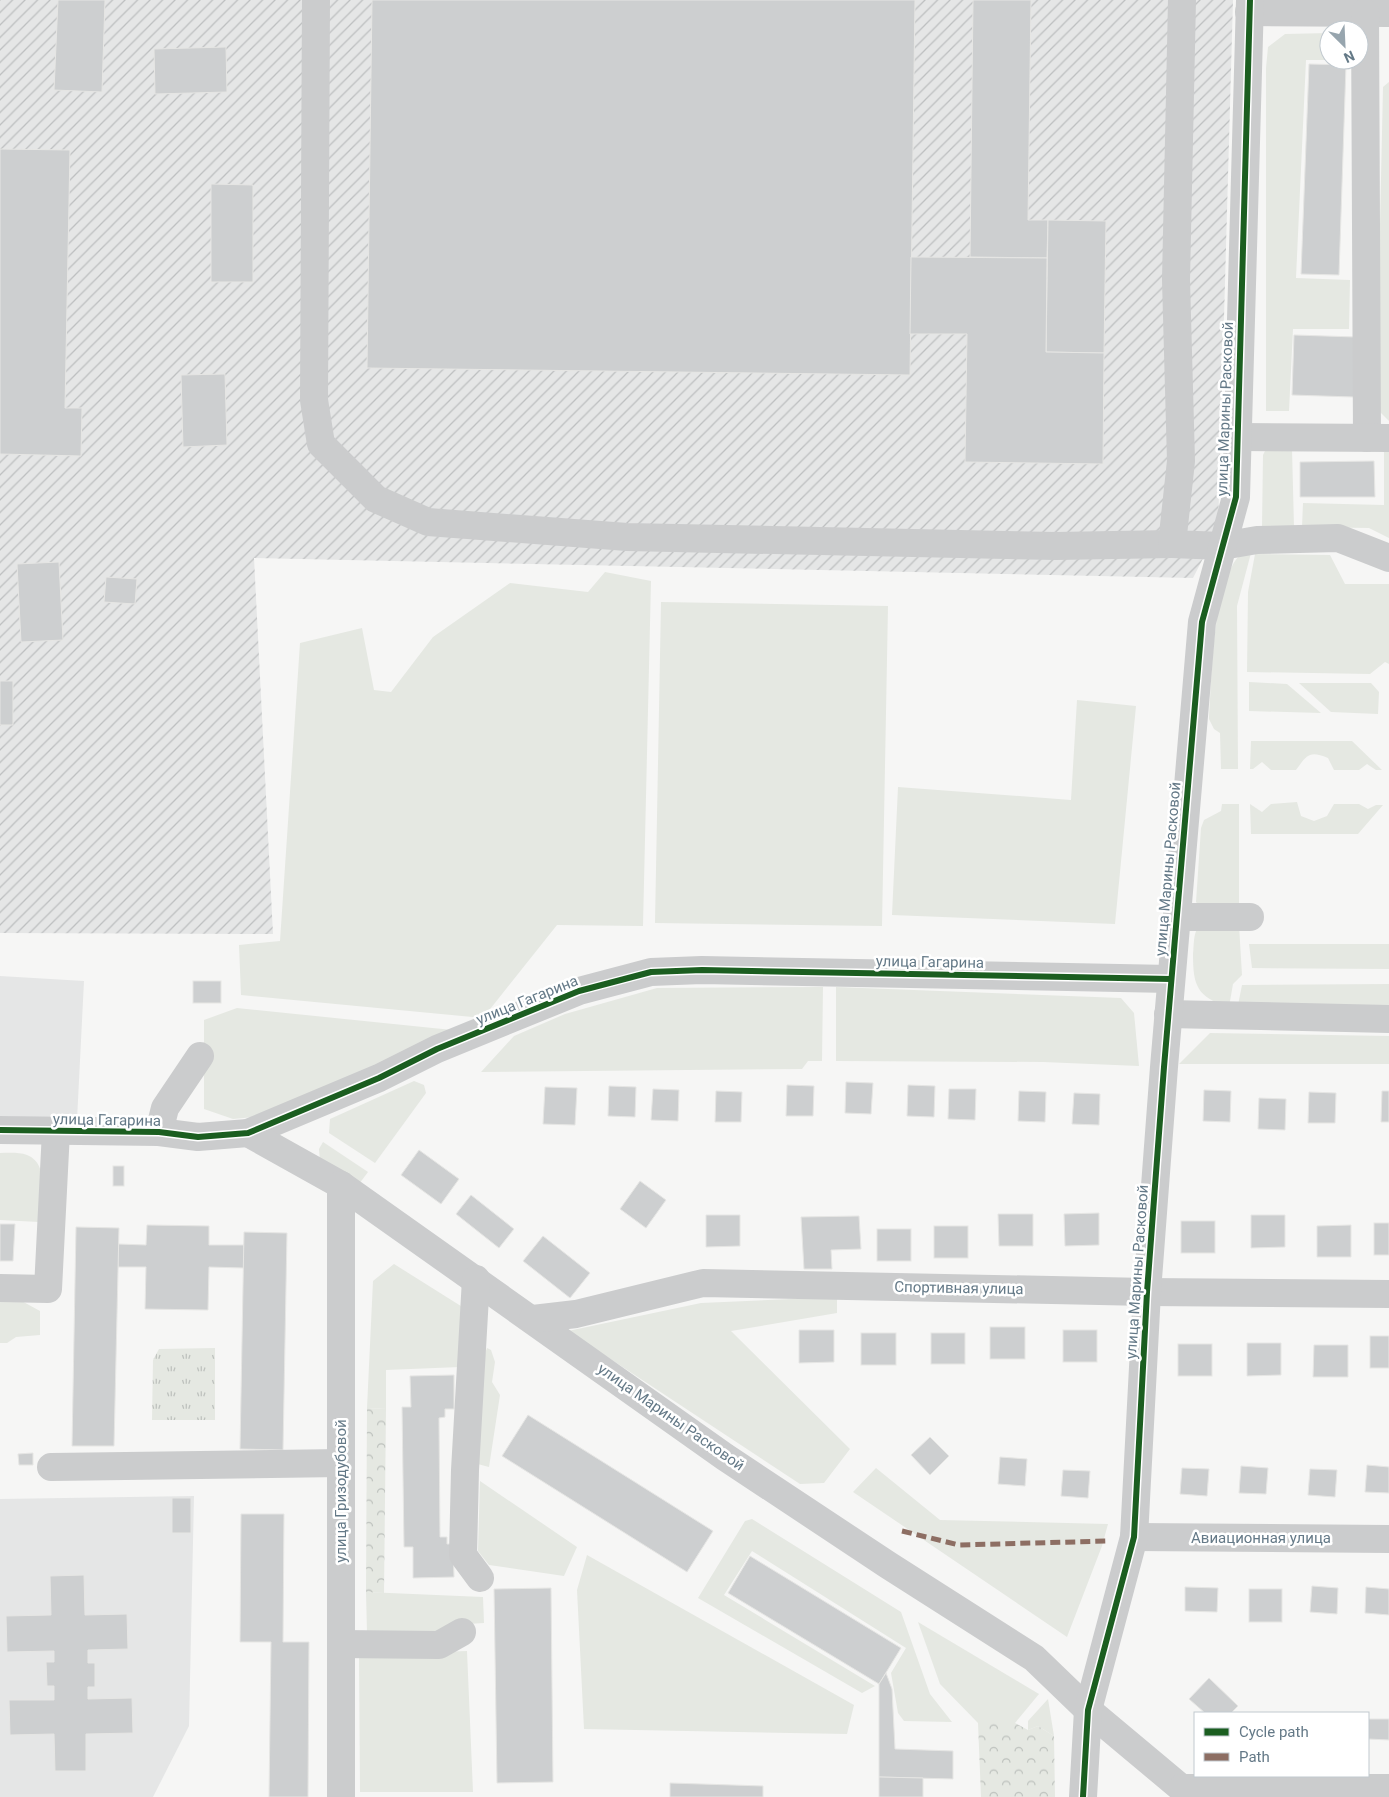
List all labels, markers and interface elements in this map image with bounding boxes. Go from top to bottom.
north arrow [1319,20,1369,70]
text: N [1342,48,1357,66]
street label: улица Марины Расковой [1213,321,1237,497]
street label: улица Марины Расковой [1151,781,1185,957]
street label: улица Гагарина [876,952,984,972]
street label: улица Гагарина [473,971,581,1029]
street label: улица Гагарина [53,1110,161,1130]
street label: улица Марины Расковой [1122,1184,1152,1360]
street label: Спортивная улица [894,1278,1024,1298]
street label: улица Марины Расковой [594,1359,748,1475]
street label: улица Гризодубовой [332,1419,350,1563]
street label: Авиационная улица [1191,1529,1331,1547]
legend [1194,1712,1369,1777]
text: Cycle path [1239,1723,1309,1741]
text: Path [1239,1748,1270,1766]

